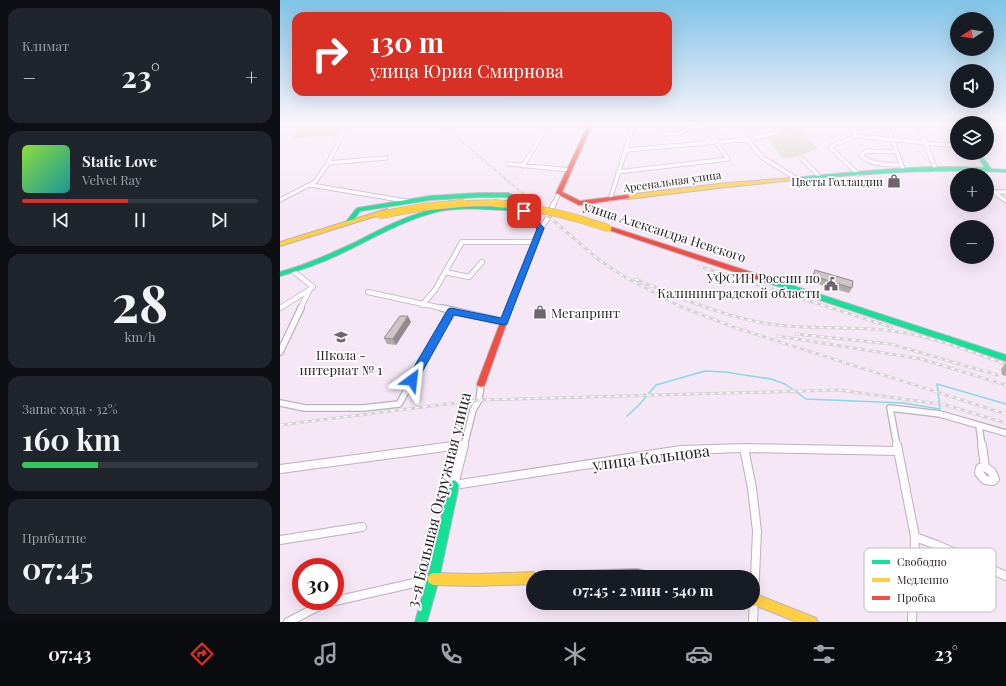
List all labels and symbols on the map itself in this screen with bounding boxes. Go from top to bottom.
north arrow [950,12,994,56]
street label: Арсенальная улица [621,167,723,195]
shop icon: Цветы Голландии [886,173,902,189]
place label: Цветы Голландии [791,174,883,189]
pin [507,194,541,228]
street label: улица Александра Невского [581,196,748,265]
place label: УФСИН России по Калининградской области [657,269,820,301]
public building icon: УФСИН России по Калининградской области [823,276,839,292]
shop icon: Мегапринт [532,304,548,320]
place label: Мегапринт [551,304,620,321]
school or university icon: Школа - интернат № 1 [333,329,349,345]
place label: Школа - интернат № 1 [300,346,383,378]
position arrow [391,359,433,401]
street label: 3-я Большая Окружная улица [401,390,475,610]
street label: улица Кольцова [590,439,711,475]
legend [864,548,996,612]
text: Свободно [897,554,947,569]
speed limit sign: 30 [292,558,344,610]
text: Медленно [897,572,949,587]
text: Пробка [897,590,936,605]

